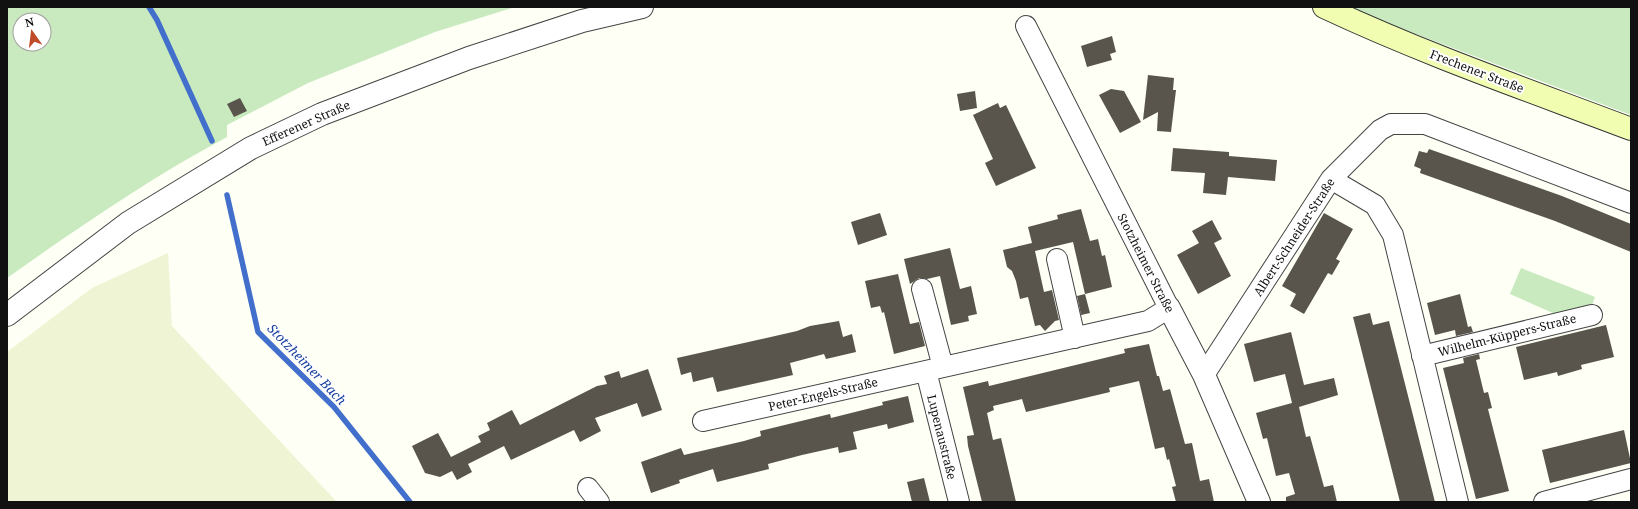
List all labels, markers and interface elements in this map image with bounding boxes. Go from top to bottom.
north arrow [12,12,52,52]
text: N [23,13,36,30]
street label: Frechener Straße [1428,45,1526,97]
street label: Efferener Straße [259,96,353,150]
street label: Albert-Schneider-Straße [1249,175,1339,299]
street label: Stotzheimer Straße [1114,210,1178,316]
street label: Wilhelm-Küppers-Straße [1436,310,1578,360]
water label: Stotzheimer Bach [264,319,351,409]
street label: Peter-Engels-Straße [767,373,879,415]
street label: Lupenaustraße [923,393,961,481]

